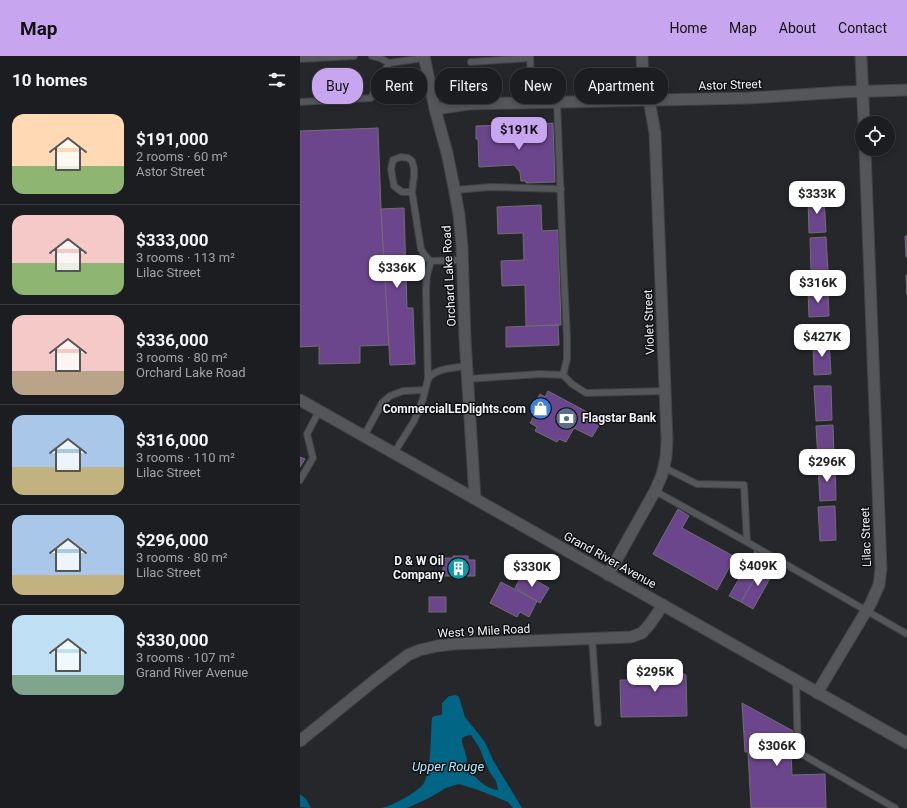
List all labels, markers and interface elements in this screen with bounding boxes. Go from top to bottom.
text: Map [20,17,58,40]
text: Home [669,20,707,36]
text: Map [729,20,757,36]
text: About [779,20,816,36]
text: Contact [838,20,887,36]
chip: Buy [312,68,363,104]
chip: Rent [371,68,427,104]
chip: Filters [435,68,502,104]
chip: New [510,68,566,104]
chip: Apartment [574,68,668,104]
icon: filters [266,69,288,91]
text: 10 homes [12,70,88,90]
street label: Astor Street [698,77,762,93]
map controls [855,116,895,156]
button: locate [855,116,895,156]
pin: $191K [491,117,547,151]
text: $191K [500,122,538,137]
text: $191,000 [136,129,208,149]
icon: home [44,130,92,178]
text: 2 rooms · 60 m² [136,149,228,164]
text: Astor Street [136,164,205,179]
pin: $333K [789,181,845,215]
text: $333K [798,186,836,201]
street label: Orchard Lake Road [439,225,459,327]
text: $333,000 [136,230,208,250]
icon: home [44,231,92,279]
text: 3 rooms · 113 m² [136,250,235,265]
pin: $336K [369,255,425,289]
text: $336K [378,260,416,275]
text: Lilac Street [136,265,201,280]
pin: $316K [790,270,846,304]
text: $316K [799,275,837,290]
street label: Violet Street [641,289,657,355]
pin: $427K [794,324,850,358]
text: $427K [803,329,841,344]
text: $336,000 [136,330,208,350]
icon: home [44,331,92,379]
text: 3 rooms · 80 m² [136,350,228,365]
text: Orchard Lake Road [136,365,246,380]
shop icon: CommercialLEDlights.com [528,396,554,422]
place label: CommercialLEDlights.com [383,402,526,416]
bank icon: Flagstar Bank [553,405,579,431]
place label: Flagstar Bank [582,411,657,425]
text: $316,000 [136,430,208,450]
icon: home [44,431,92,479]
pin: $296K [799,449,855,483]
text: 3 rooms · 110 m² [136,450,235,465]
text: $296K [808,454,846,469]
text: Lilac Street [136,465,201,480]
street label: Lilac Street [858,507,874,567]
street label: Grand River Avenue [561,529,659,591]
text: $296,000 [136,530,208,550]
icon: home [44,531,92,579]
text: 3 rooms · 80 m² [136,550,228,565]
pin: $409K [730,553,786,587]
place label: D & W Oil Company [393,554,445,582]
pin: $330K [504,554,560,588]
building icon: D & W Oil Company [446,555,472,581]
text: $409K [739,558,777,573]
text: $330K [513,559,551,574]
text: Lilac Street [136,565,201,580]
street label: West 9 Mile Road [437,622,531,640]
text: $330,000 [136,630,208,650]
icon: home [44,631,92,679]
text: 3 rooms · 107 m² [136,650,235,665]
pin: $295K [627,659,683,693]
text: $295K [636,664,674,679]
text: Grand River Avenue [136,665,248,680]
pin: $306K [749,733,805,767]
text: $306K [758,738,796,753]
water label: Upper Rouge [412,759,484,774]

